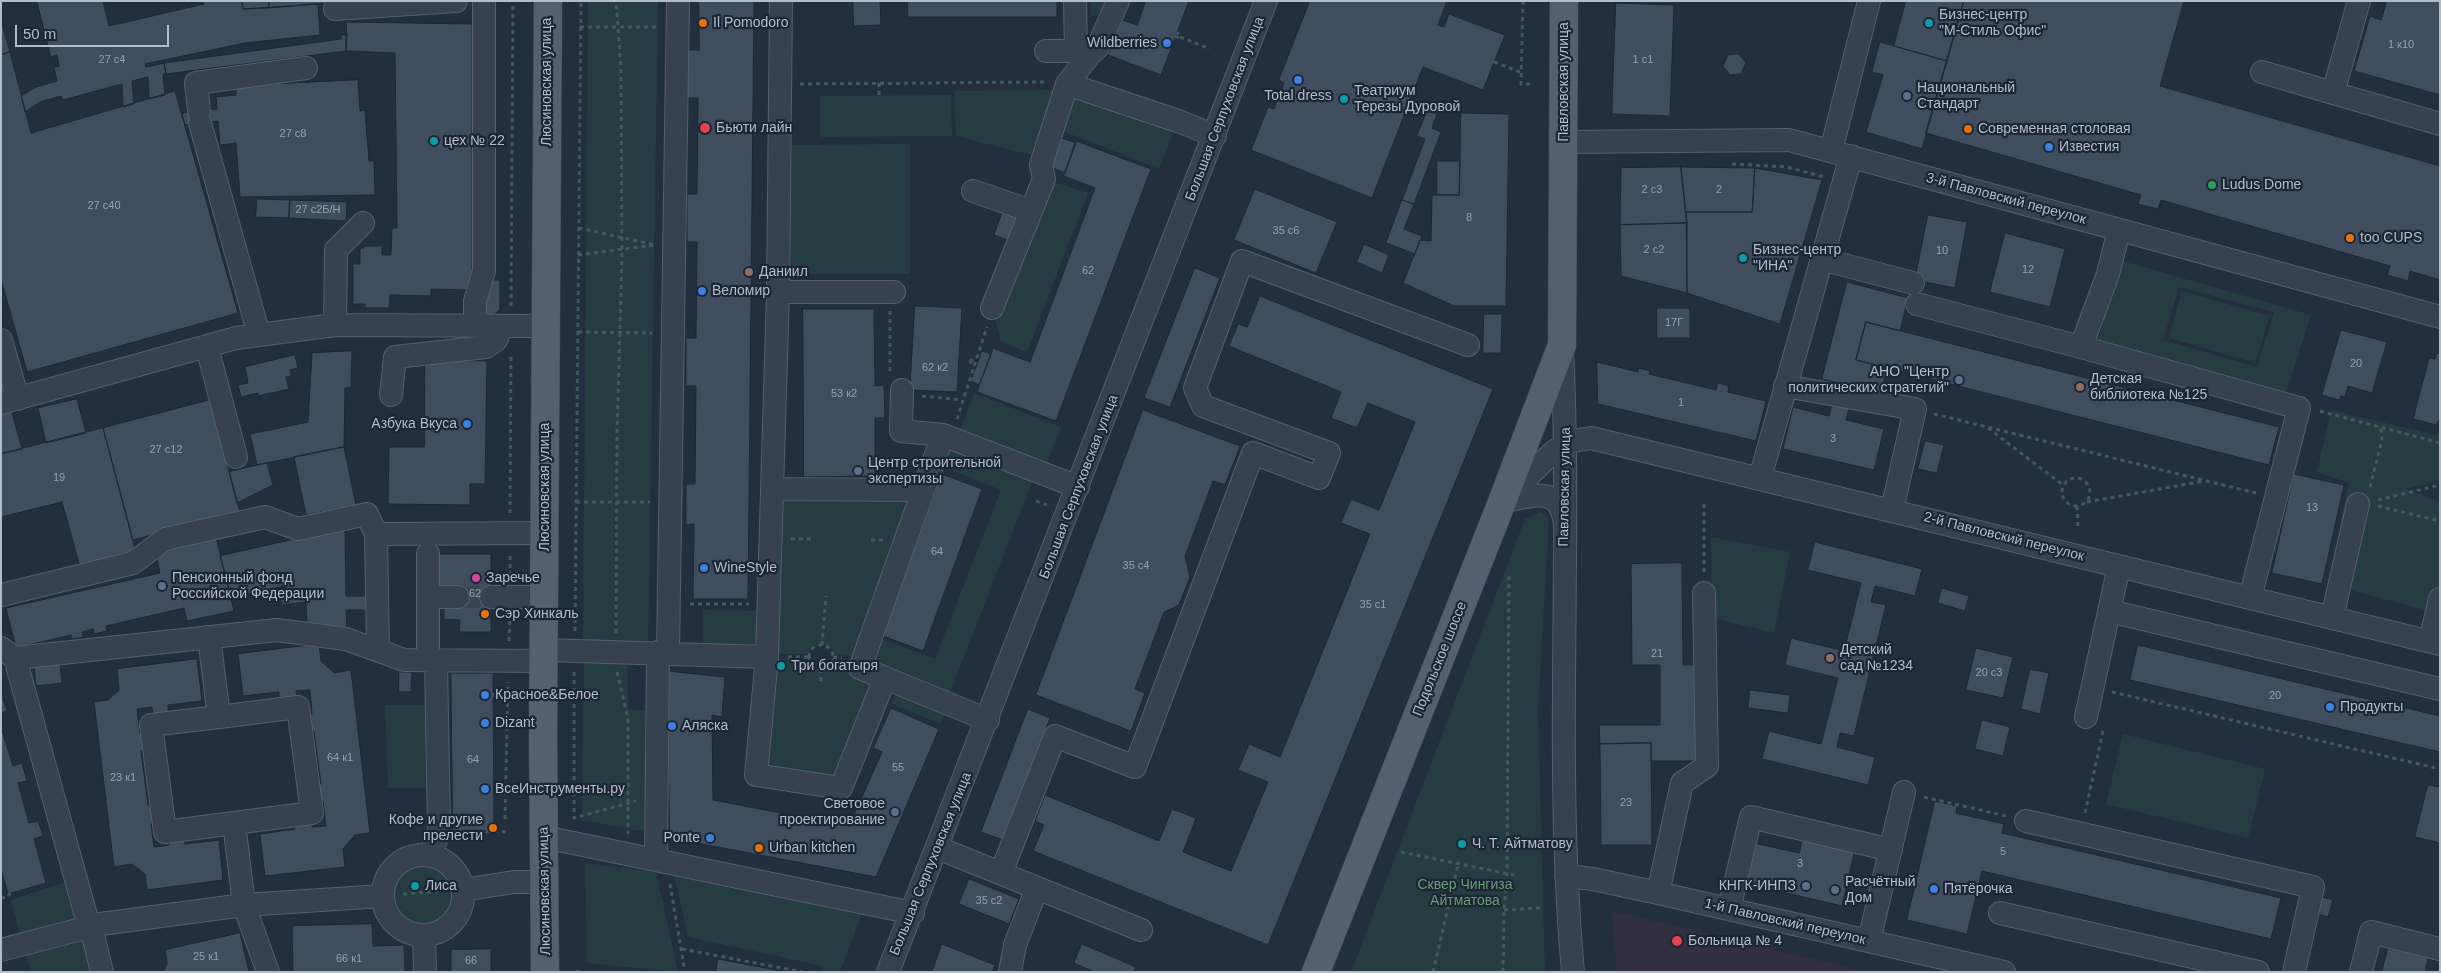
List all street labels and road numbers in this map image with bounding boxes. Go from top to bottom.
street label: Большая Серпуховская улица [1182,15,1268,203]
street label: Люсиновская улица [539,18,555,146]
street label: Павловская улица [1556,22,1572,142]
street label: 3-й Павловский переулок [1924,170,2088,228]
street label: Большая Серпуховская улица [1036,393,1122,581]
street label: Люсиновская улица [537,423,553,551]
street label: Павловская улица [1556,427,1574,547]
street label: 2-й Павловский переулок [1922,509,2086,565]
street label: Подольское шоссе [1409,599,1471,719]
street label: Большая Серпуховская улица [887,770,975,958]
street label: Люсиновская улица [535,827,555,955]
street label: 1-й Павловский переулок [1703,895,1867,949]

